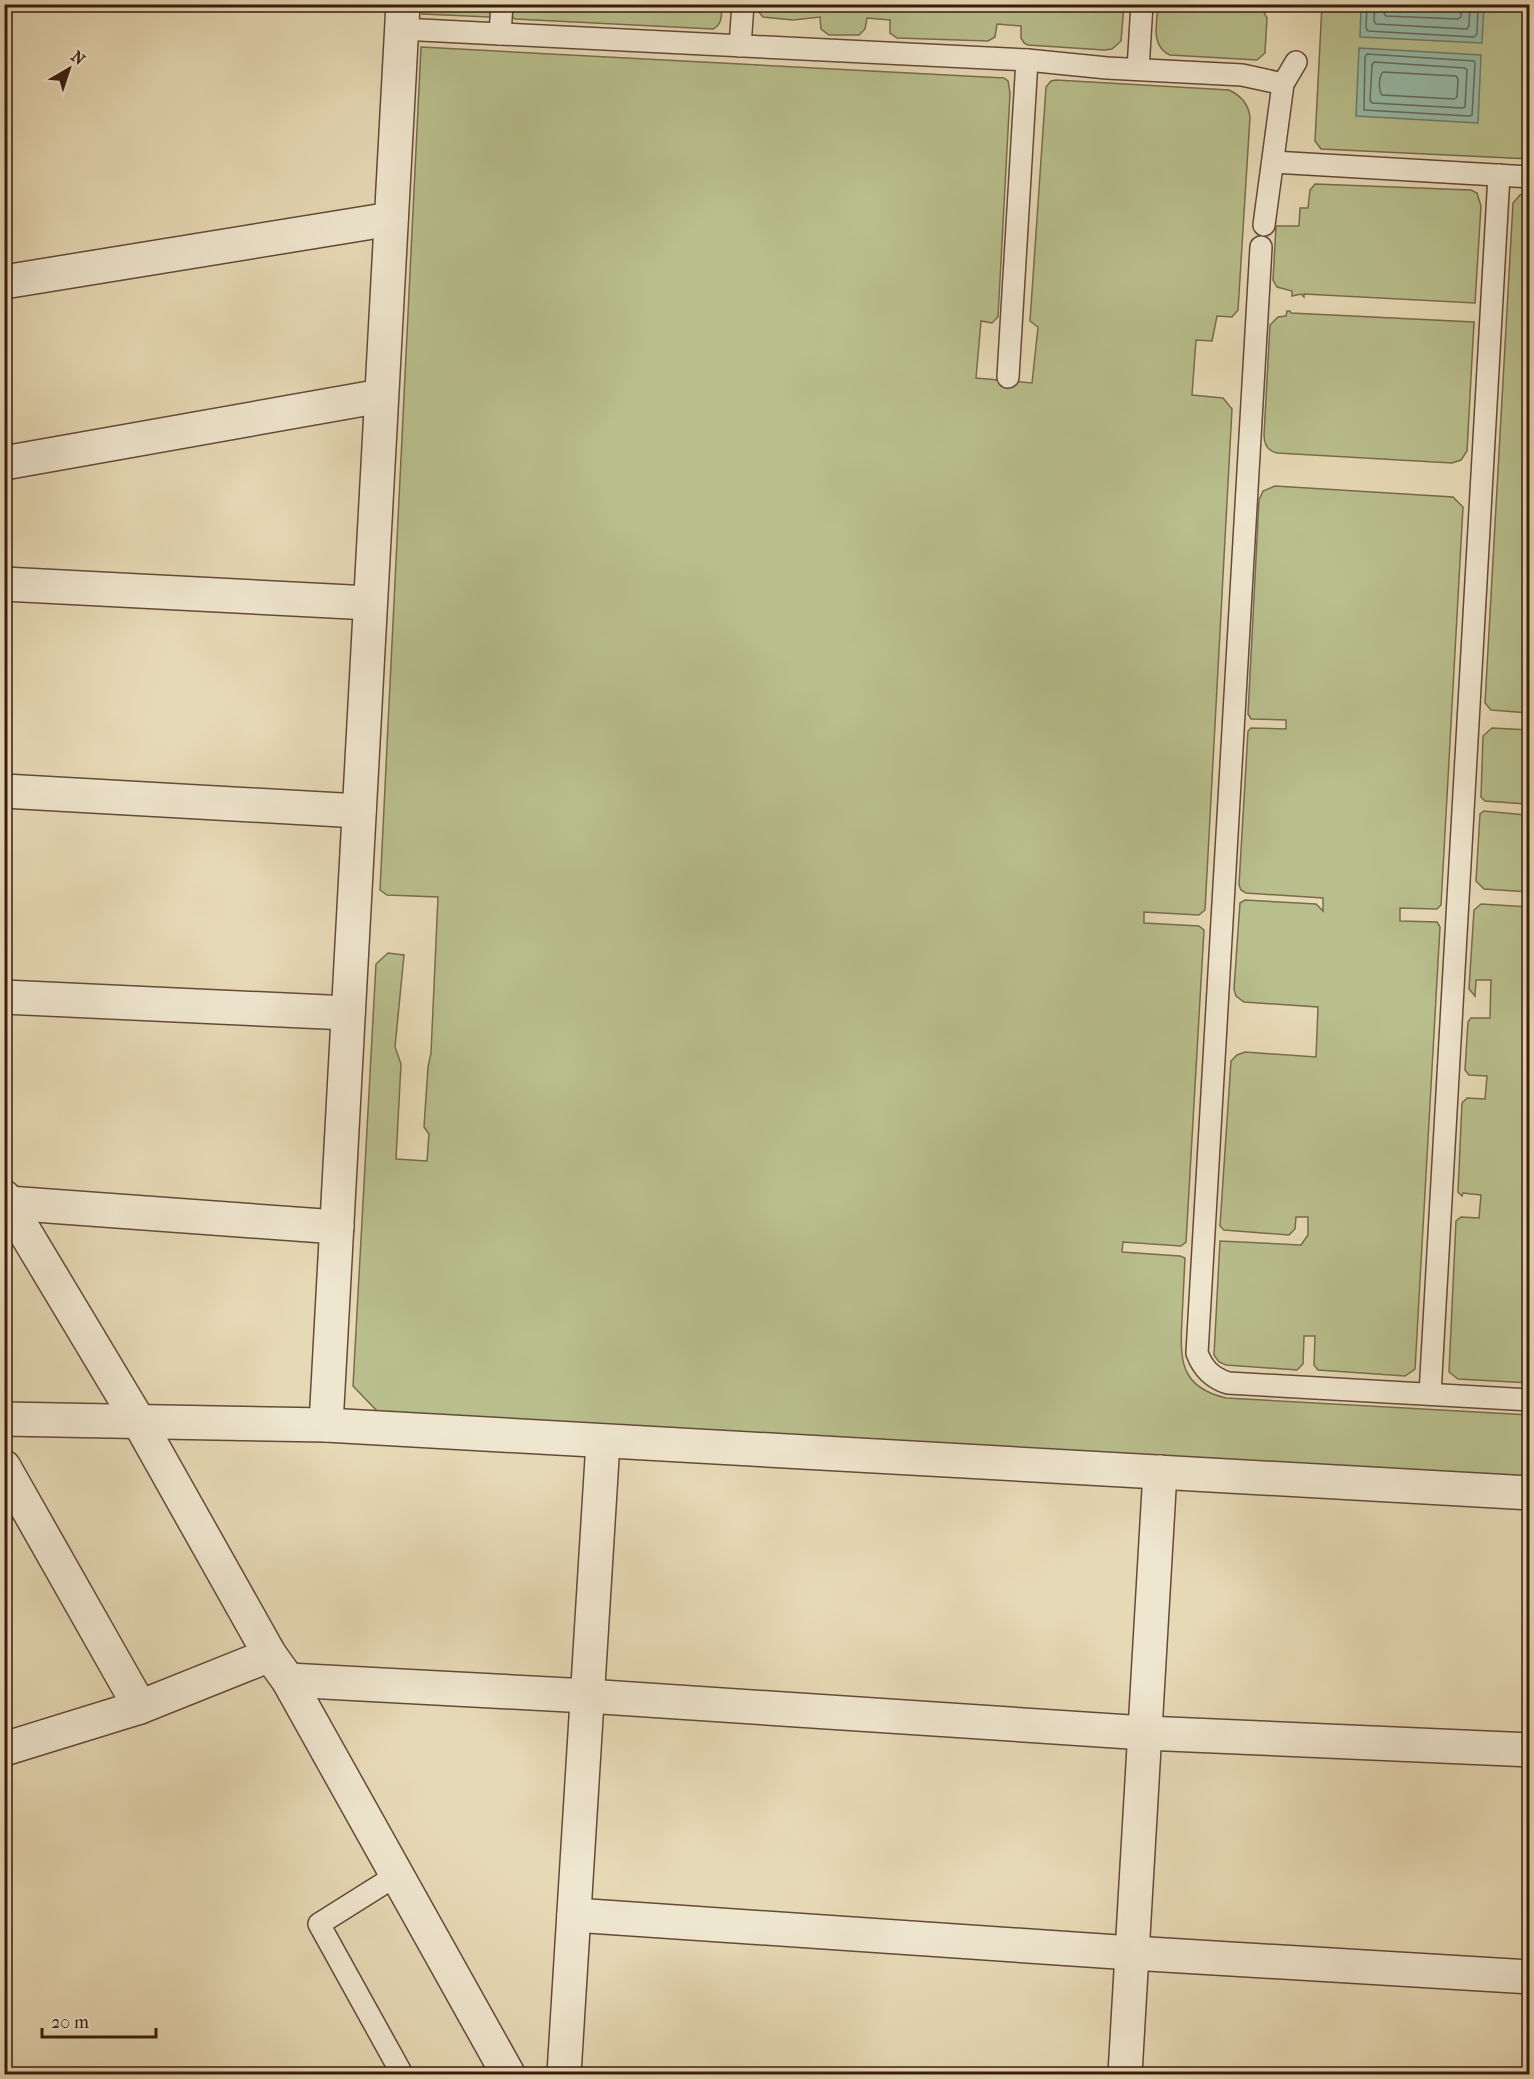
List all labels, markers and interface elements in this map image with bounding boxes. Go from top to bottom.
north arrow [39,39,99,99]
text: N [67,47,89,69]
scale bar [42,2001,156,2039]
text: 20 m [51,2012,89,2033]

